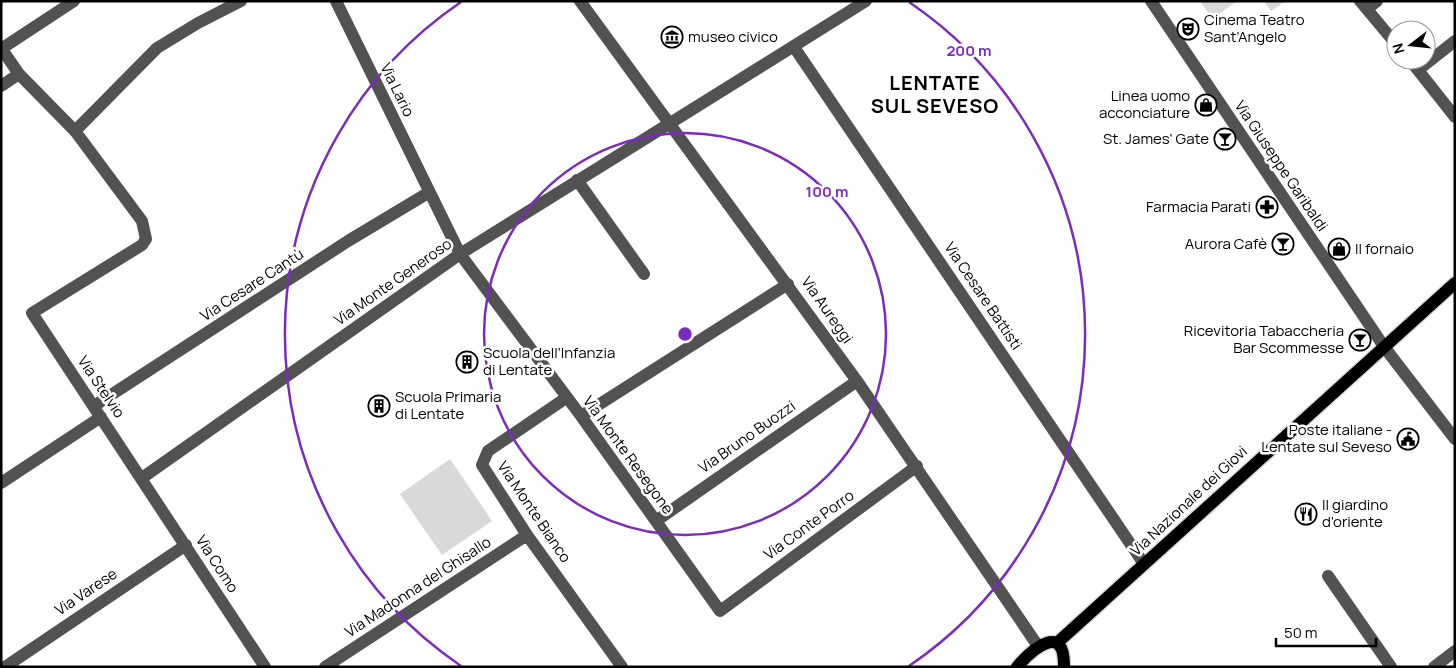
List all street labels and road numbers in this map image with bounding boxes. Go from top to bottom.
street label: Via Lario [375,59,420,120]
street label: Via Giuseppe Garibaldi [1230,96,1333,235]
street label: Via Monte Generoso [330,233,456,330]
street label: Via Cesare Battisti [940,238,1027,354]
street label: Via Cesare Cantù [196,243,307,326]
street label: Via Aureggi [797,272,858,347]
street label: Via Stelvio [73,351,130,422]
street label: Via Monte Resegone [578,391,679,518]
street label: Via Bruno Buozzi [694,395,799,478]
street label: Via Nazionale dei Giovi [1126,441,1252,560]
street label: Via Monte Bianco [493,457,576,567]
street label: Via Conte Porro [759,485,858,565]
street label: Via Como [191,531,244,597]
street label: Via Madonna del Ghisallo [340,531,495,642]
street label: Via Varese [50,563,121,620]

